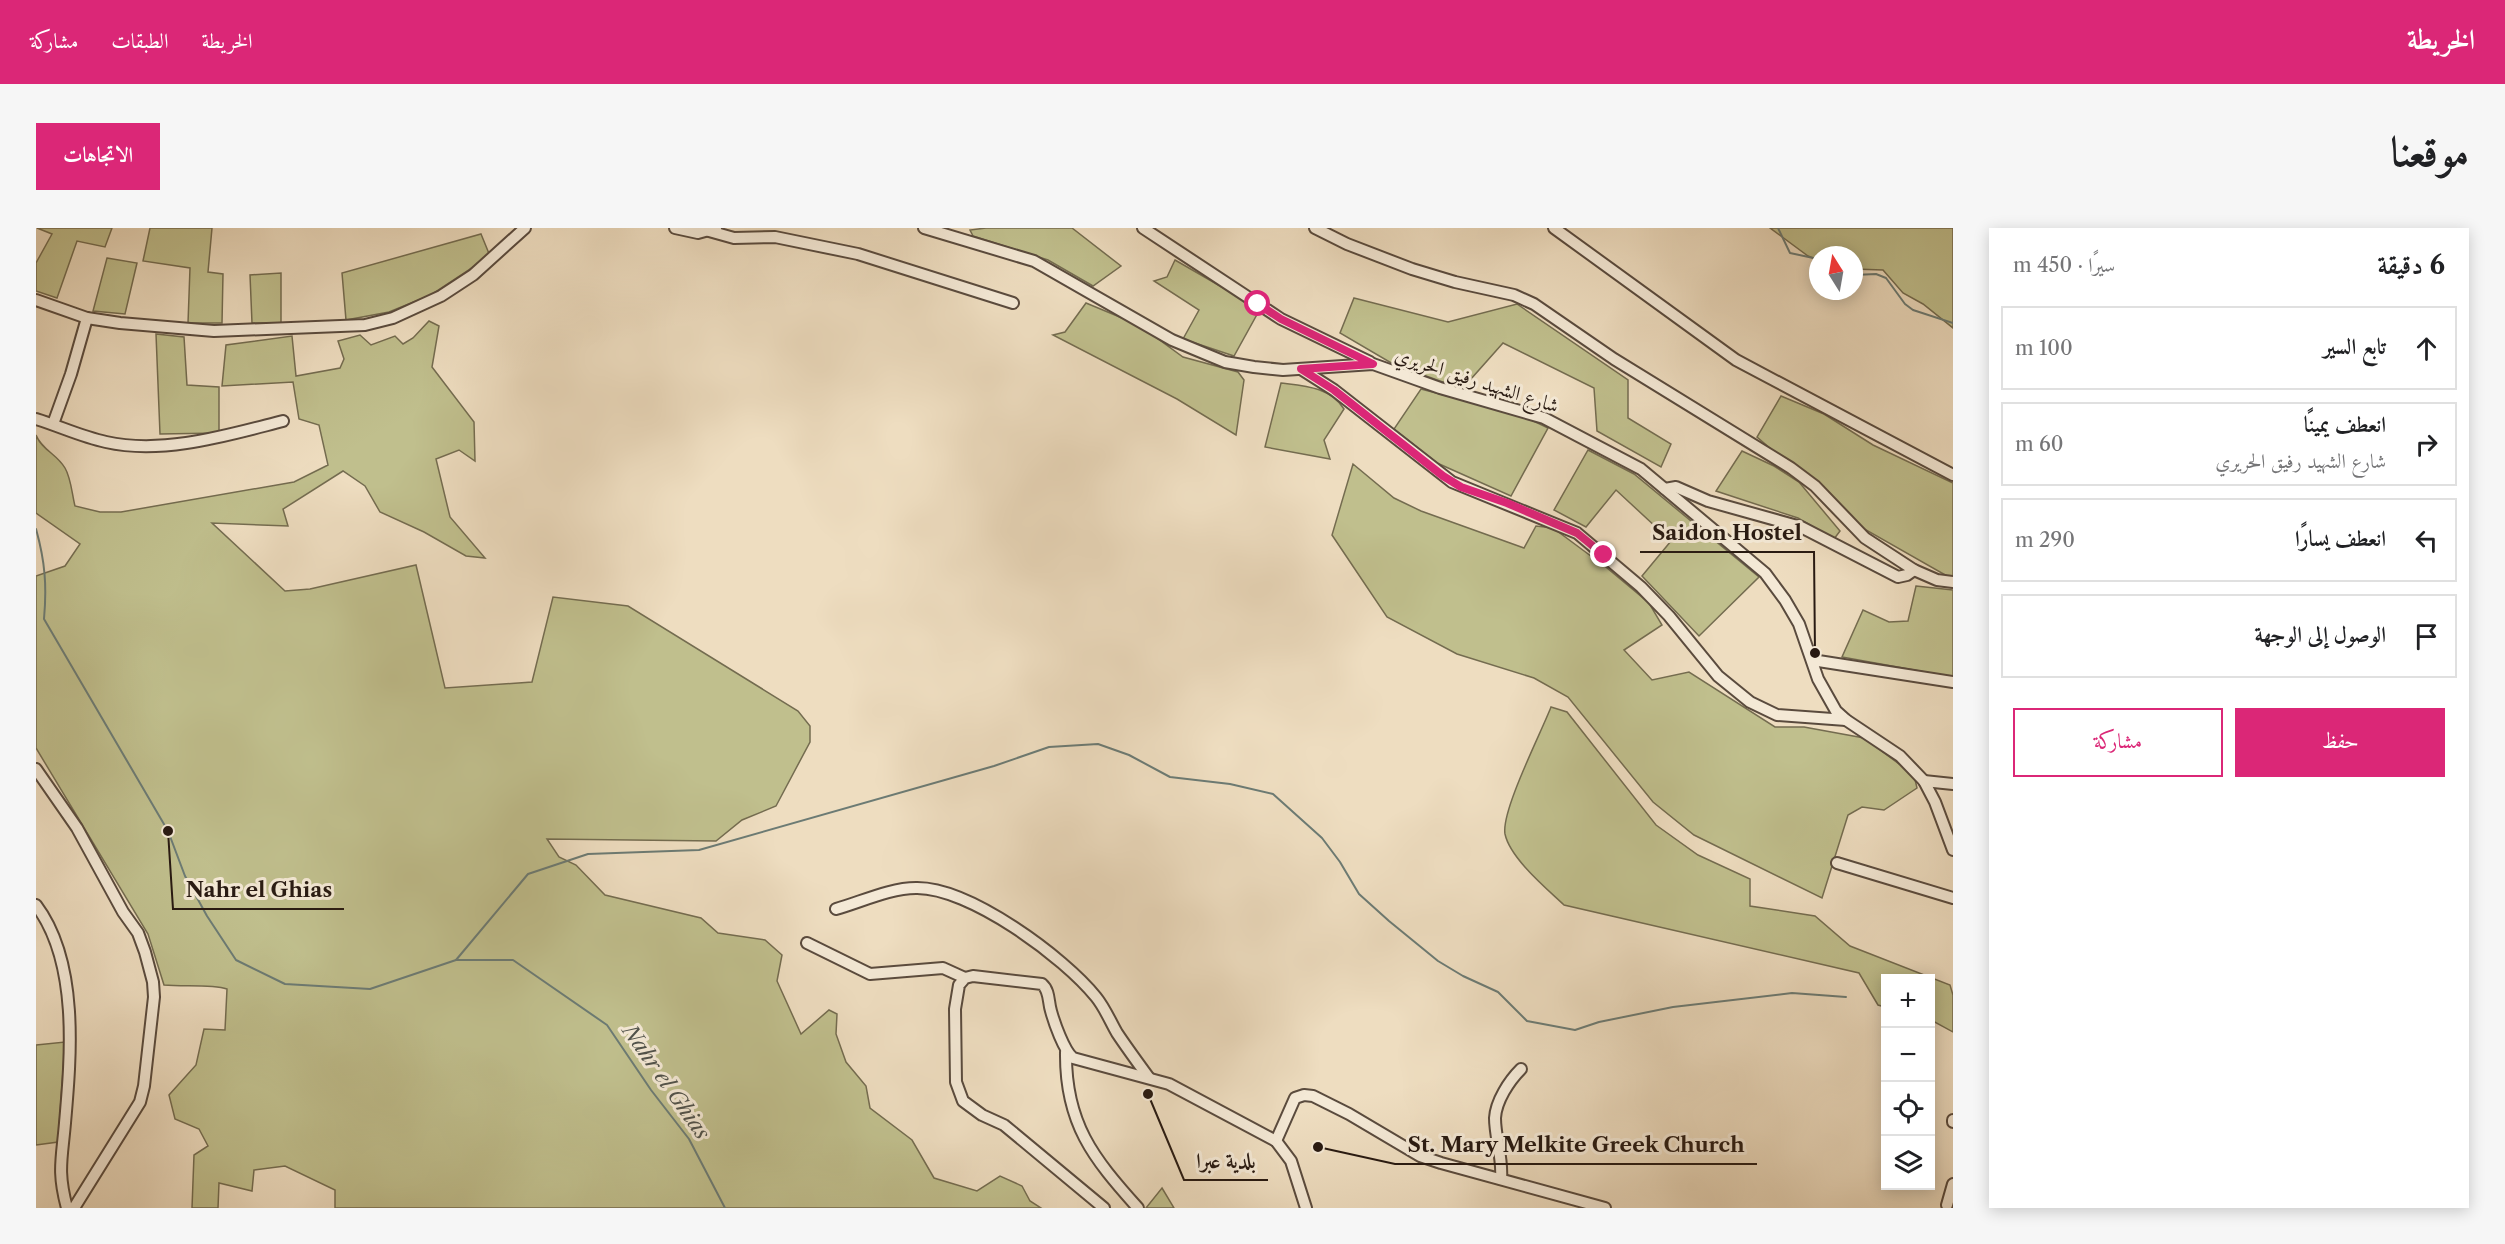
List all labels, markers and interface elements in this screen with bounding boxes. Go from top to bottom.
text: الخريطة [2407,22,2475,56]
text: مشاركة [30,28,78,53]
text: الطبقات [111,28,168,53]
text: الخريطة [201,28,253,53]
button: الاتجاهات [36,123,160,190]
text: موقعنا [2391,125,2469,177]
north arrow [1809,246,1863,300]
text: 6 دقيقة [2378,249,2445,281]
text: سيرًا · 450 m [2013,253,2115,277]
route start [1244,290,1270,316]
icon: ahead [2410,332,2443,365]
text: تابع السير [2323,333,2386,360]
text: 100 m [2015,336,2073,360]
street label: شارع الشهيد رفيق الحريري [1390,342,1562,424]
text: انعطف يمينًا [2304,411,2386,438]
icon: right [2410,428,2443,461]
text: 60 m [2015,432,2063,456]
text: شارع الشهيد رفيق الحريري [2215,449,2386,473]
callout: Saidon Hostel [1640,513,1814,552]
text: Saidon Hostel [1652,520,1802,545]
icon: left [2410,524,2443,557]
text: انعطف يسارًا [2295,525,2386,552]
text: 290 m [2015,528,2075,552]
route end [1590,541,1616,567]
icon: arrive [2410,620,2443,653]
text: الوصول إلى الوجهة [2254,621,2386,648]
button: مشاركة [2013,708,2223,777]
button: حفظ [2235,708,2445,777]
callout: Nahr el Ghias [173,870,344,909]
text: Nahr el Ghias [186,877,332,902]
map controls [1881,974,1935,1190]
button: + [1881,974,1935,1028]
water label: Nahr el Ghias [616,1018,716,1145]
button: − [1881,1028,1935,1082]
button: locate [1881,1082,1935,1136]
callout: St. Mary Melkite Greek Church [1395,1125,1757,1164]
text: St. Mary Melkite Greek Church [1407,1132,1745,1157]
button: layers [1881,1136,1935,1190]
callout: بلدية عبرا [1184,1141,1268,1180]
text: بلدية عبرا [1196,1148,1256,1174]

